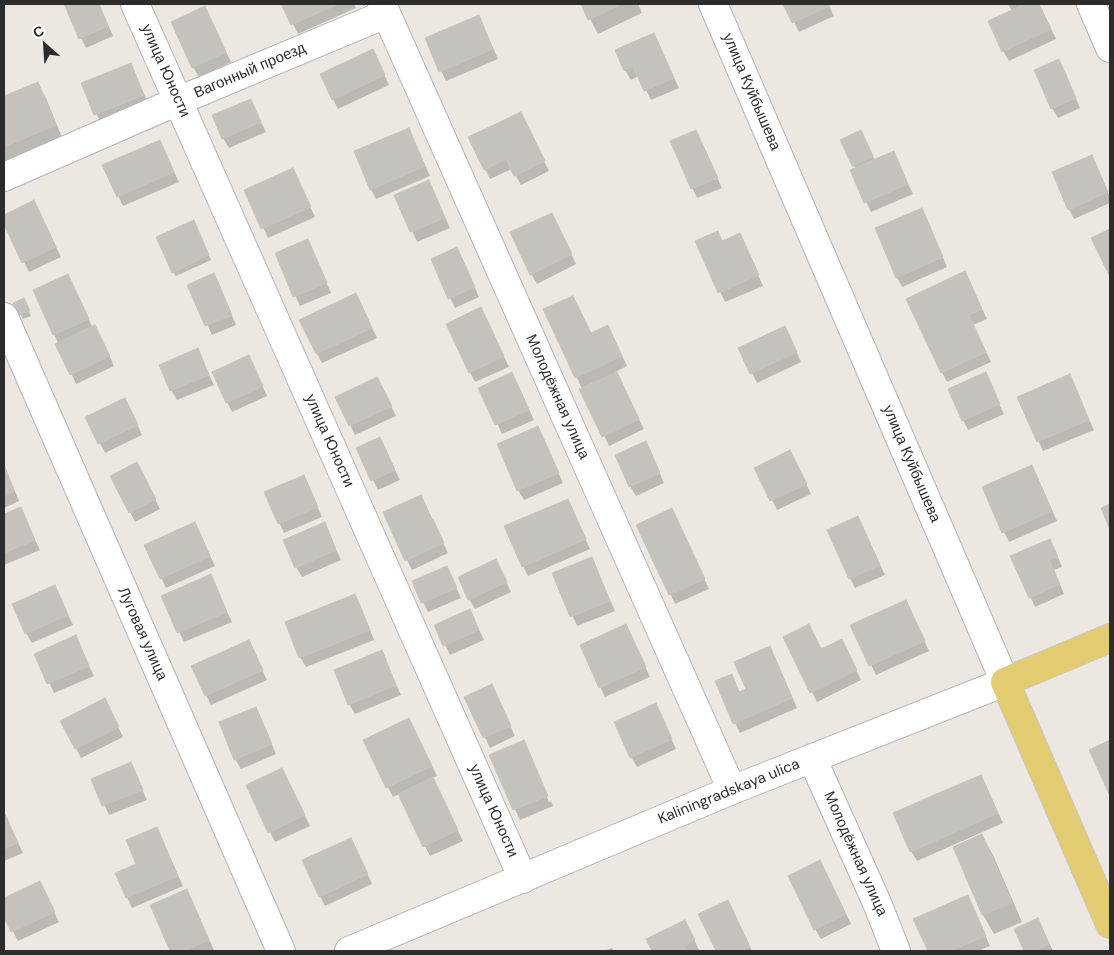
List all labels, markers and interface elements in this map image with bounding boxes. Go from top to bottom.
north arrow [20,20,70,70]
text: С [30,21,47,42]
street label: улица Юности [136,22,194,120]
street label: улица Куйбышева [718,31,784,153]
street label: Вагонный проезд [191,39,309,103]
street label: Молодёжная улица [521,332,593,462]
street label: улица Юности [300,392,358,490]
street label: улица Куйбышева [878,403,944,525]
street label: Луговая улица [113,584,171,684]
street label: Kaliningradskaya ulica [656,755,802,829]
street label: улица Юности [464,762,522,860]
street label: Молодёжная улица [819,789,891,919]

